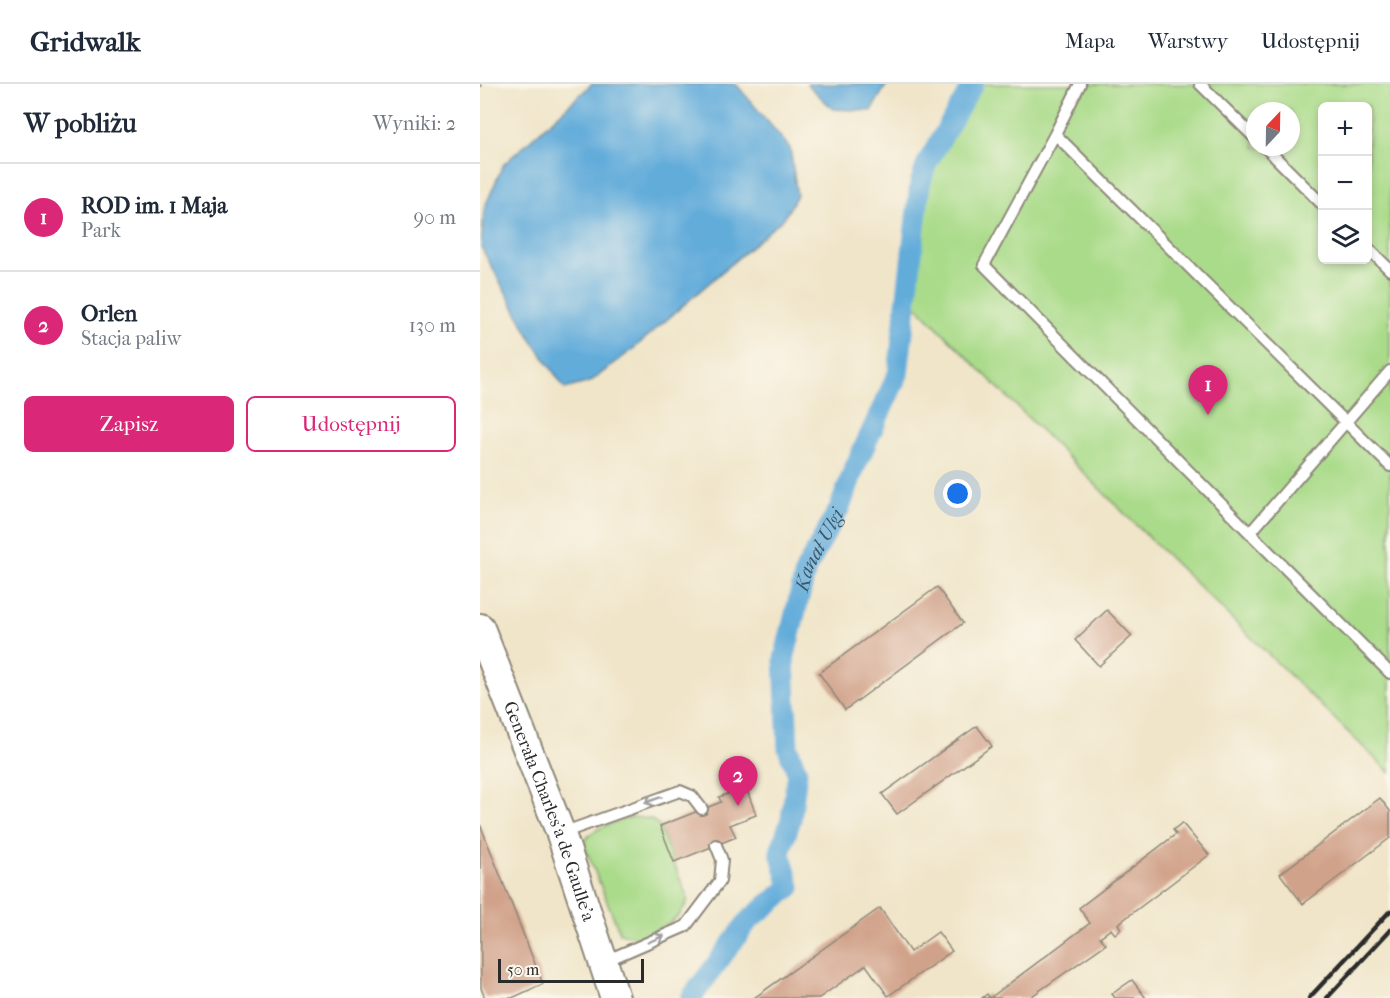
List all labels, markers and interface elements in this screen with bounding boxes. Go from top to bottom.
text: Gridwalk [30,25,141,58]
text: Mapa [1065,29,1115,53]
text: Warstwy [1148,29,1228,53]
text: Udostępnij [1261,29,1360,53]
north arrow [1246,102,1300,156]
map controls [1318,102,1372,264]
button: + [1318,102,1372,156]
text: W pobliżu [24,108,137,139]
text: Wyniki: 2 [373,112,456,135]
button: − [1318,156,1372,210]
text: ROD im. 1 Maja [81,193,227,219]
text: 1 [40,206,47,229]
text: 90 m [414,206,456,229]
button: layers [1318,210,1372,264]
text: Park [81,219,121,242]
text: Orlen [81,301,137,327]
text: 2 [38,314,49,337]
text: 130 m [409,314,456,337]
text: Stacja paliw [81,327,181,350]
pin: 1 [1188,366,1228,415]
button: Zapisz [24,396,234,452]
button: Udostępnij [246,396,456,452]
your location [943,479,972,508]
water label: Kanał Ulgi [789,504,849,596]
street label: Generała Charles'a de Gaulle'a [499,698,599,925]
pin: 2 [718,756,758,806]
one-way arrow [644,796,663,807]
one-way arrow [647,933,665,944]
scale bar [498,956,644,984]
text: 50 m [507,960,539,979]

